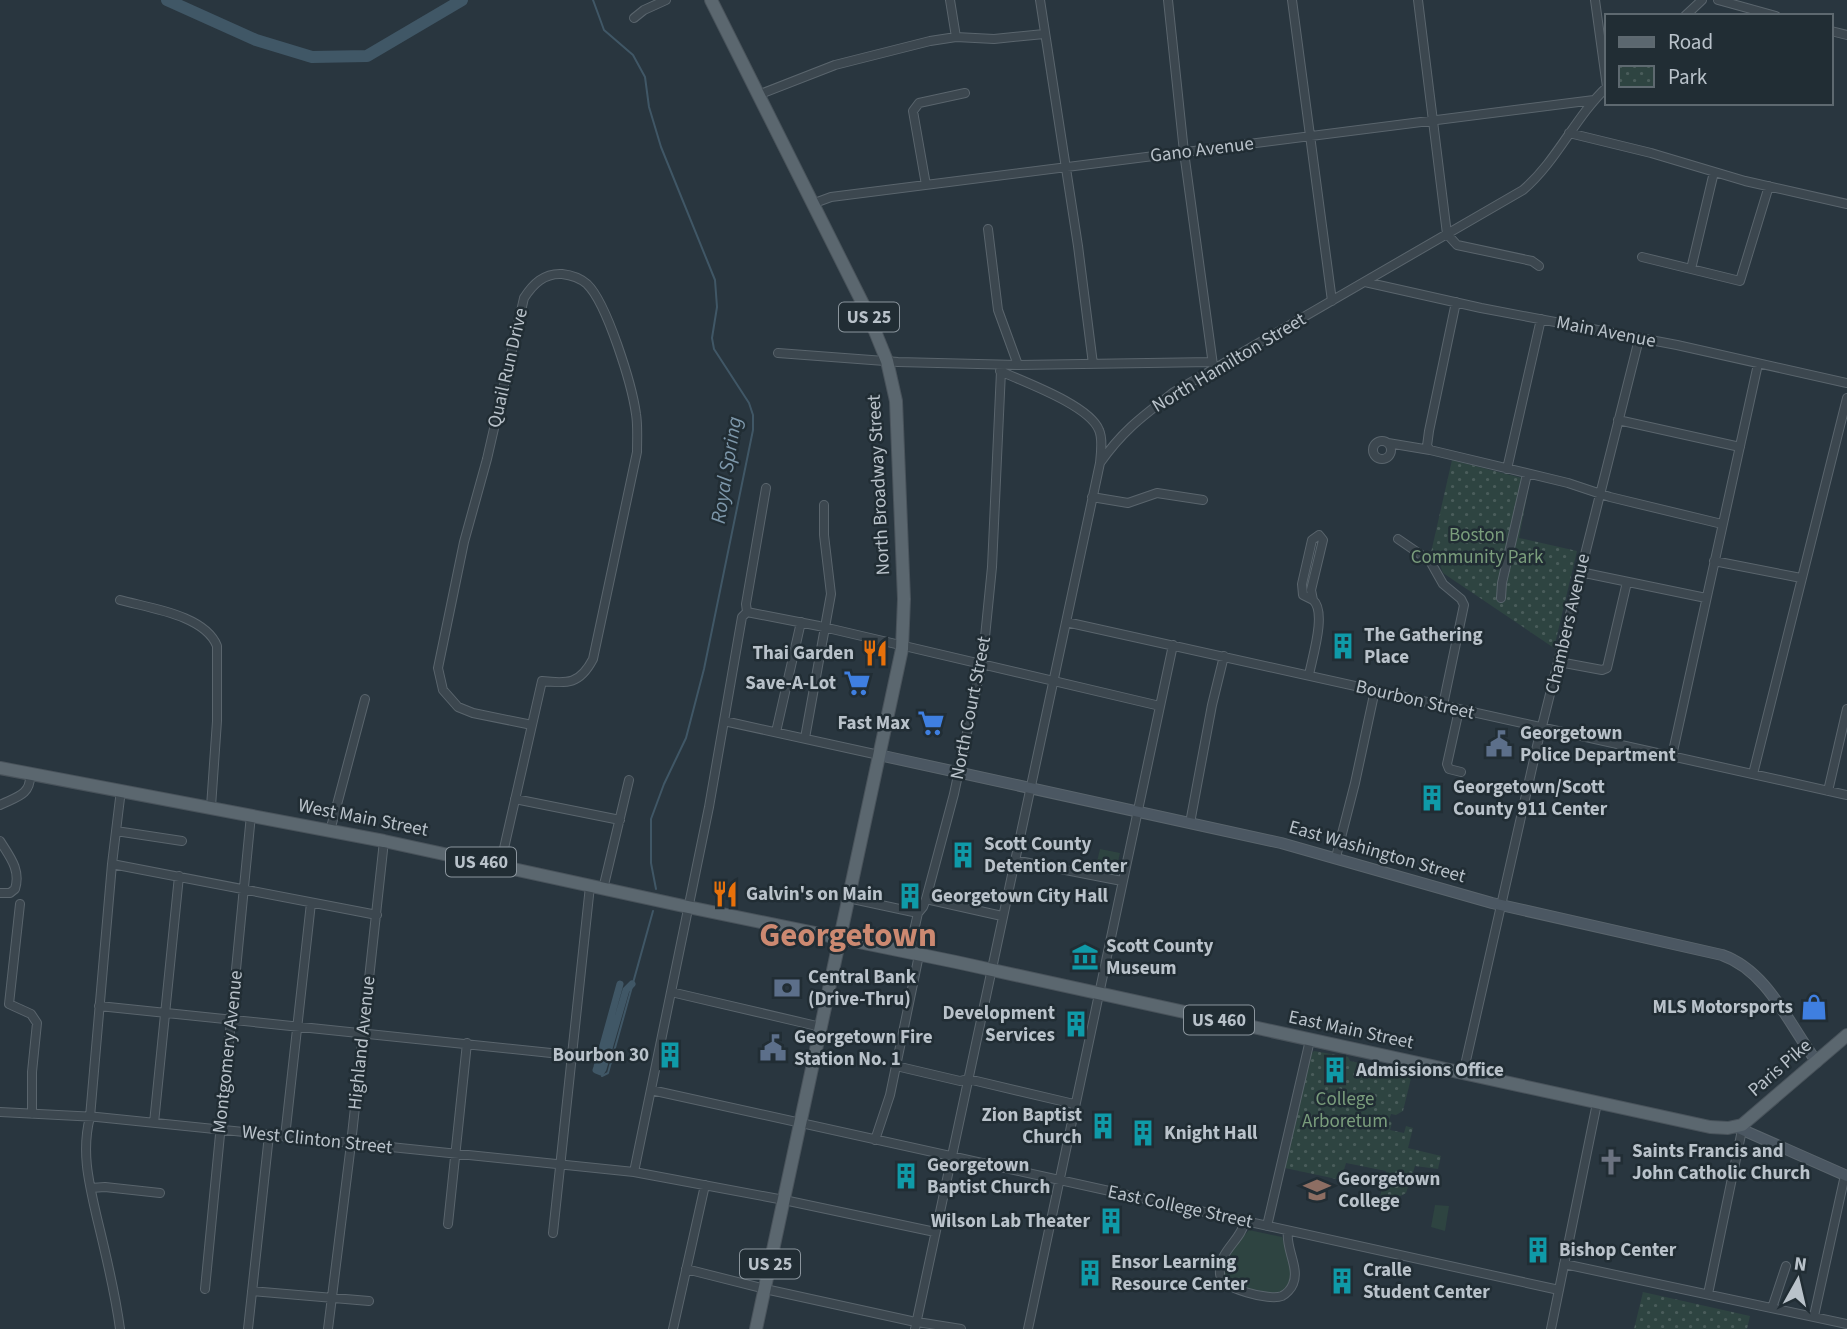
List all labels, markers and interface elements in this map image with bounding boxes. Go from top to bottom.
legend [1605,14,1833,105]
text: Road [1668,27,1713,57]
text: Park [1668,62,1708,92]
street label: Gano Avenue [1149,130,1255,170]
road number: US 25 [839,302,899,332]
street label: Quail Run Drive [481,305,535,431]
street label: North Hamilton Street [1147,306,1312,420]
street label: Main Avenue [1554,309,1658,355]
street label: North Broadway Street [861,393,897,576]
water label: Royal Spring [703,414,749,526]
park label: Boston Community Park [1411,522,1544,571]
street label: Chambers Avenue [1539,551,1597,697]
place label: The Gathering Place [1364,622,1483,671]
building icon: The Gathering Place [1328,631,1358,661]
street label: North Court Street [944,633,998,782]
restaurant icon: Thai Garden [860,638,890,668]
place label: Thai Garden [752,640,854,667]
supermarket icon: Save-A-Lot [842,668,872,698]
place label: Save-A-Lot [745,670,836,697]
street label: Bourbon Street [1353,673,1478,727]
supermarket icon: Fast Max [916,708,946,738]
place label: Fast Max [837,710,910,737]
place label: Georgetown Police Department [1520,720,1676,769]
public building icon: Georgetown Police Department [1484,729,1514,759]
place label: Georgetown/Scott County 911 Center [1453,774,1608,823]
building icon: Georgetown/Scott County 911 Center [1417,783,1447,813]
street label: West Main Street [296,792,431,844]
street label: East Washington Street [1285,814,1469,890]
place label: Scott County Detention Center [984,831,1128,880]
building icon: Scott County Detention Center [948,840,978,870]
road number: US 460 [446,848,516,876]
restaurant icon: Galvin's on Main [710,879,740,909]
place label: Galvin's on Main [746,881,883,908]
building icon: Georgetown City Hall [895,881,925,911]
place label: Georgetown City Hall [931,883,1109,910]
district label: Georgetown [759,912,937,959]
place label: Scott County Museum [1106,933,1213,982]
museum icon: Scott County Museum [1070,942,1100,972]
place label: Central Bank (Drive-Thru) [808,964,917,1013]
street label: Montgomery Avenue [206,969,250,1135]
bank icon: Central Bank (Drive-Thru) [772,973,802,1003]
street label: Highland Avenue [342,975,382,1111]
shop icon: MLS Motorsports [1799,992,1829,1022]
place label: MLS Motorsports [1653,994,1793,1021]
place label: Development Services [942,1000,1055,1049]
street label: East Main Street [1286,1004,1417,1057]
road number: US 460 [1184,1006,1254,1035]
building icon: Development Services [1061,1009,1091,1039]
place label: Georgetown Fire Station No. 1 [794,1024,933,1073]
public building icon: Georgetown Fire Station No. 1 [758,1033,788,1063]
street label: Paris Pike [1742,1033,1818,1103]
building icon: Bourbon 30 [655,1040,685,1070]
place label: Bourbon 30 [552,1042,649,1069]
building icon: Admissions Office [1320,1055,1350,1085]
place label: Admissions Office [1355,1057,1504,1084]
park label: College Arboretum [1302,1086,1388,1135]
place label: Zion Baptist Church [982,1102,1082,1151]
building icon: Zion Baptist Church [1088,1111,1118,1141]
building icon: Knight Hall [1128,1118,1158,1148]
street label: West Clinton Street [240,1119,394,1161]
place label: Knight Hall [1164,1120,1258,1147]
place label: Saints Francis and John Catholic Church [1632,1138,1810,1187]
church icon: Saints Francis and John Catholic Church [1596,1147,1626,1177]
place label: Georgetown Baptist Church [927,1152,1050,1201]
building icon: Georgetown Baptist Church [891,1161,921,1191]
place label: Georgetown College [1338,1166,1440,1215]
school or university icon: Georgetown College [1302,1175,1332,1205]
street label: East College Street [1105,1178,1256,1236]
building icon: Wilson Lab Theater [1096,1206,1126,1236]
place label: Wilson Lab Theater [931,1208,1090,1235]
building icon: Bishop Center [1523,1235,1553,1265]
place label: Bishop Center [1559,1237,1677,1264]
north arrow [1763,1245,1833,1315]
place label: Ensor Learning Resource Center [1111,1249,1248,1298]
road number: US 25 [740,1250,800,1279]
text: N [1792,1250,1808,1279]
place label: Cralle Student Center [1363,1257,1490,1306]
building icon: Ensor Learning Resource Center [1075,1258,1105,1288]
building icon: Cralle Student Center [1327,1266,1357,1296]

